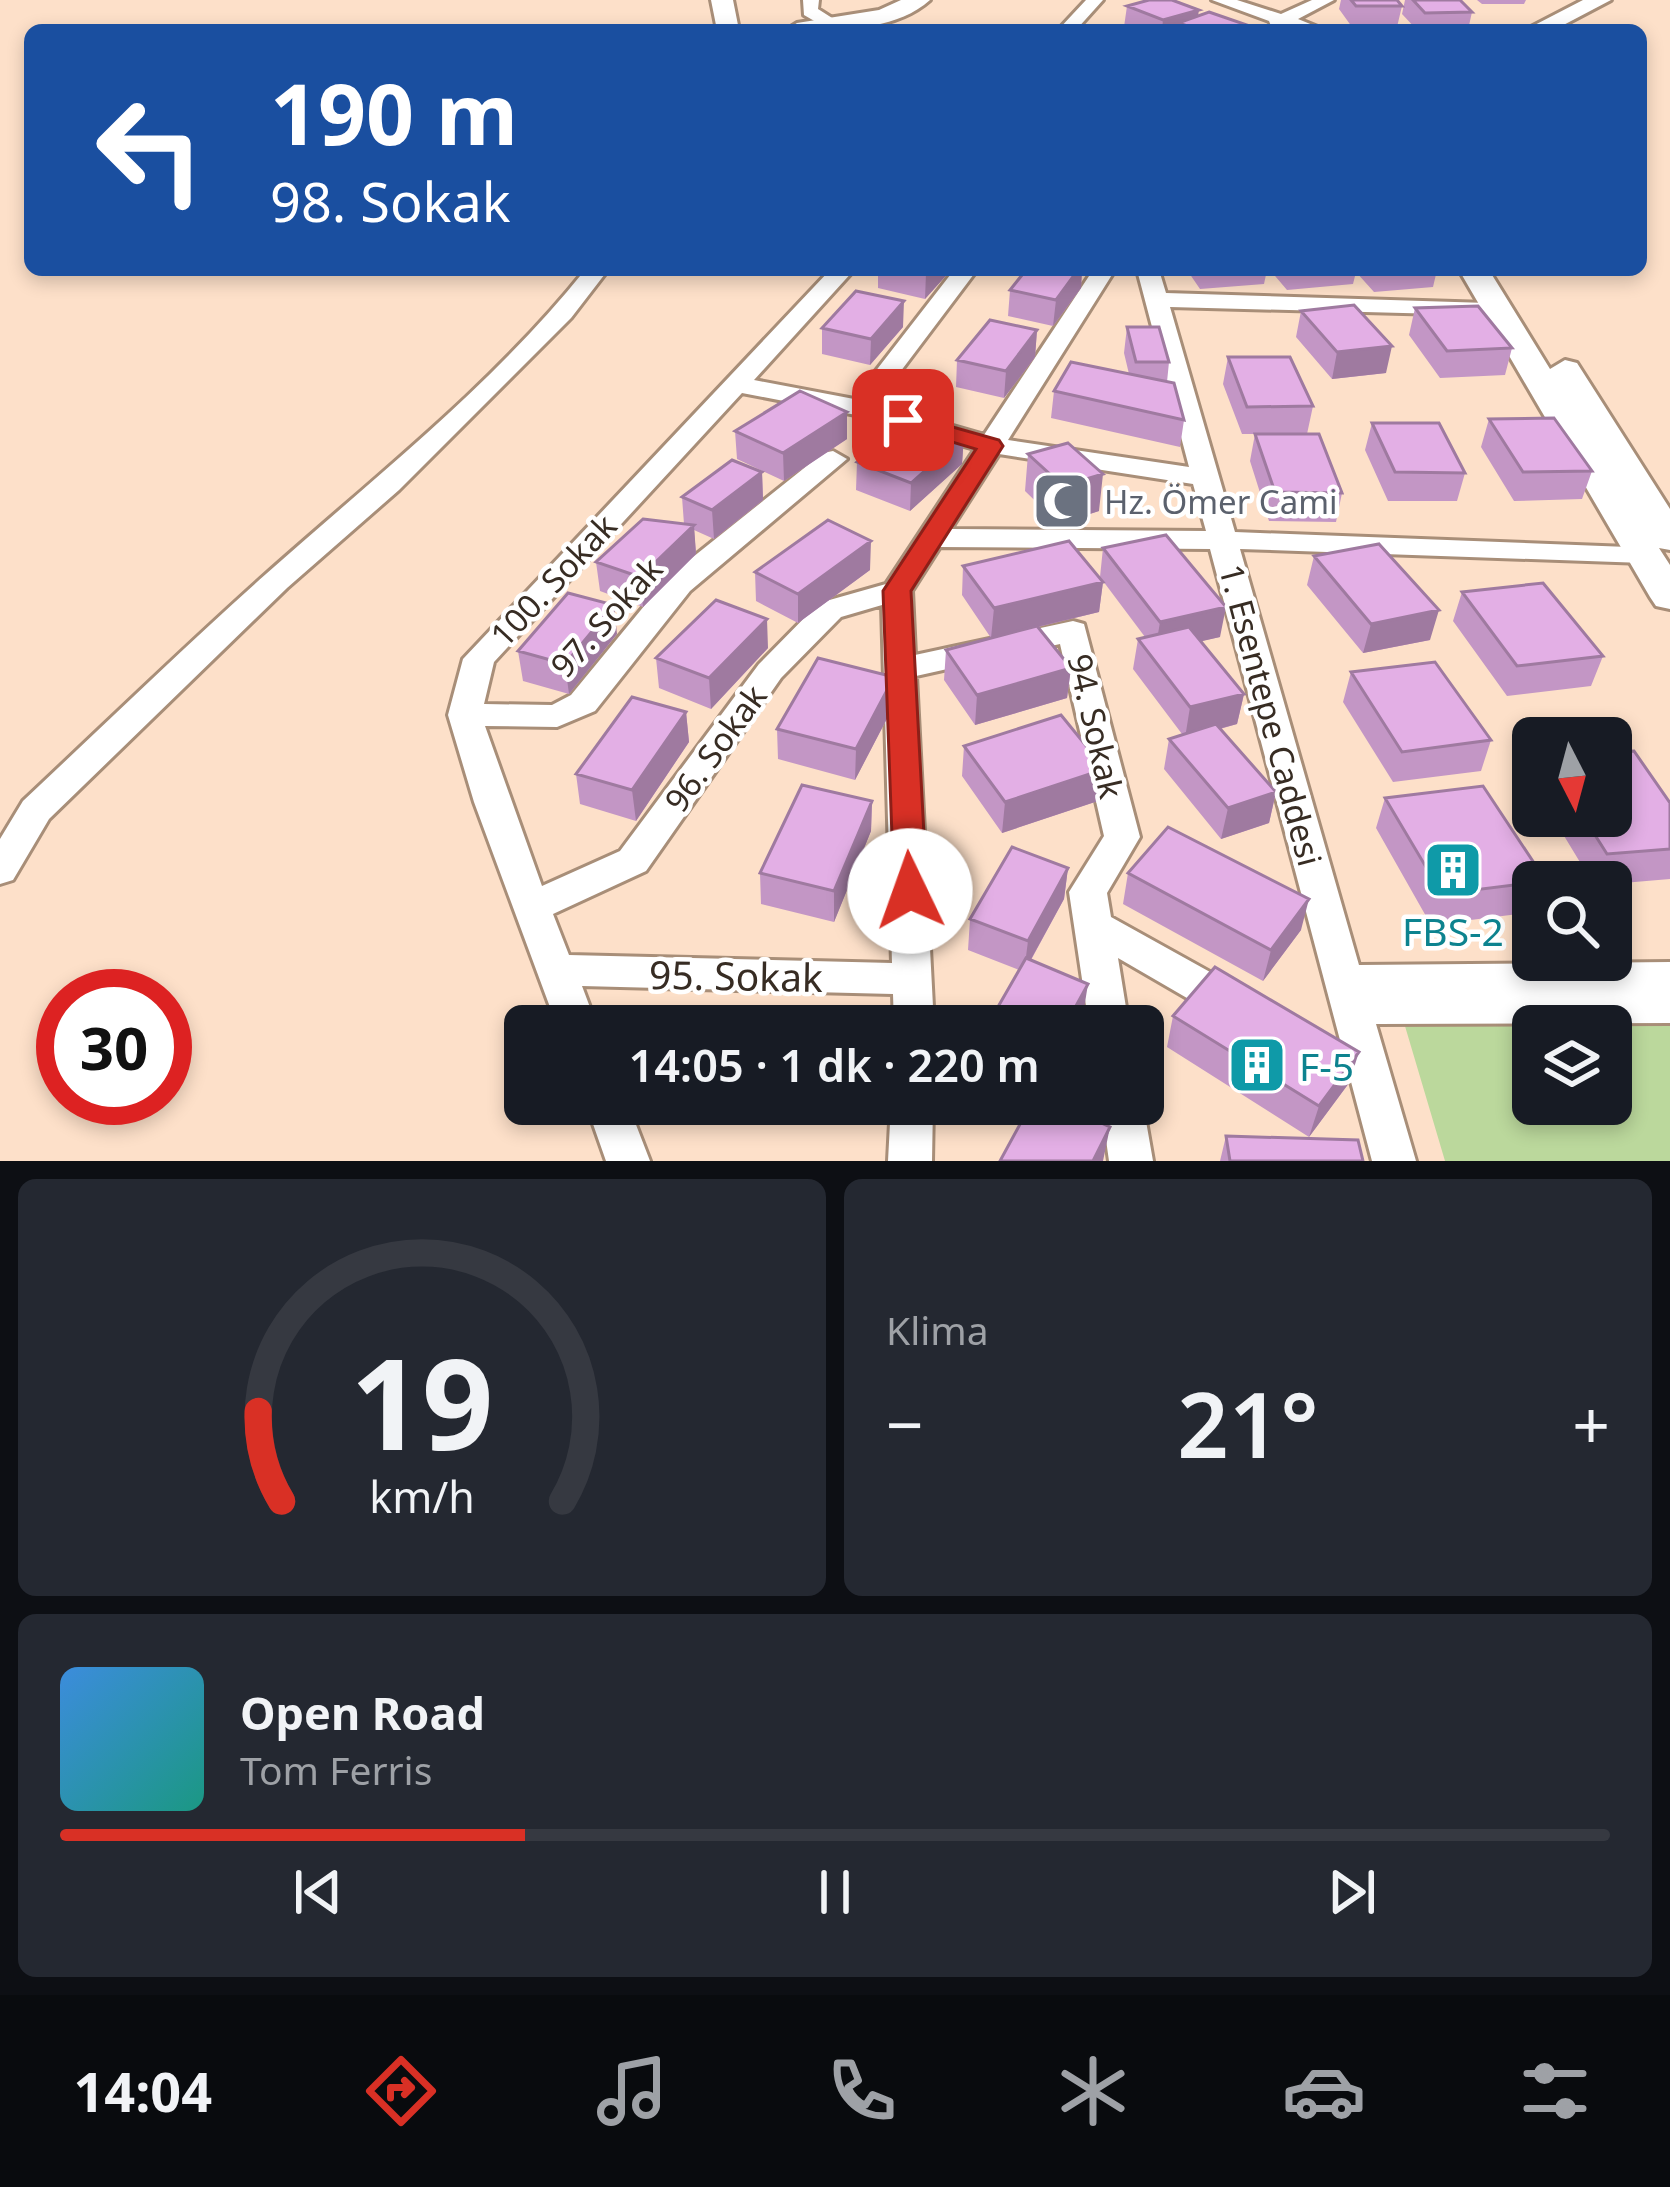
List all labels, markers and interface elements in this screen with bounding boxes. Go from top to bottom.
text: 190 m [270,55,518,170]
icon: left [72,72,228,228]
text: 98. Sokak [270,164,511,238]
pin [852,369,954,471]
icon: arrive [870,387,936,453]
mosque icon: Hz. Ömer Cami [1031,470,1093,532]
place label: Hz. Ömer Cami [1104,479,1338,524]
street label: 100. Sokak [480,504,626,656]
street label: 97. Sokak [540,547,672,687]
street label: 1. Esentepe Caddesi [1209,559,1333,871]
street label: 94. Sokak [1058,649,1135,803]
street label: 96. Sokak [654,675,777,821]
north arrow [1512,717,1632,837]
map controls [1512,717,1632,1125]
position arrow [847,828,973,954]
building icon: FBS-2 [1422,839,1484,901]
button: search [1512,861,1632,981]
place label: FBS-2 [1402,904,1504,957]
street label: 95. Sokak [649,947,823,1003]
speed limit sign: 30 [36,969,192,1125]
button: layers [1512,1005,1632,1125]
text: 14:05 · 1 dk · 220 m [628,1034,1040,1095]
building icon: F-5 [1226,1034,1288,1096]
place label: F-5 [1299,1039,1354,1092]
text: Klima [886,1303,989,1356]
text: 19 [351,1317,493,1487]
text: 21° [1177,1362,1319,1484]
text: − [886,1378,924,1468]
text: + [1572,1378,1610,1468]
text: km/h [369,1466,475,1525]
text: Open Road [240,1682,485,1743]
text: Tom Ferris [240,1743,432,1796]
icon: previous [285,1859,351,1925]
icon: pause [802,1859,868,1925]
icon: next [1319,1859,1385,1925]
icon: directions [359,2049,443,2133]
icon: music [590,2049,674,2133]
icon: phone [820,2049,904,2133]
icon: climate [1051,2049,1135,2133]
icon: car [1282,2049,1366,2133]
icon: filters [1513,2049,1597,2133]
text: 14:04 [73,2054,212,2128]

